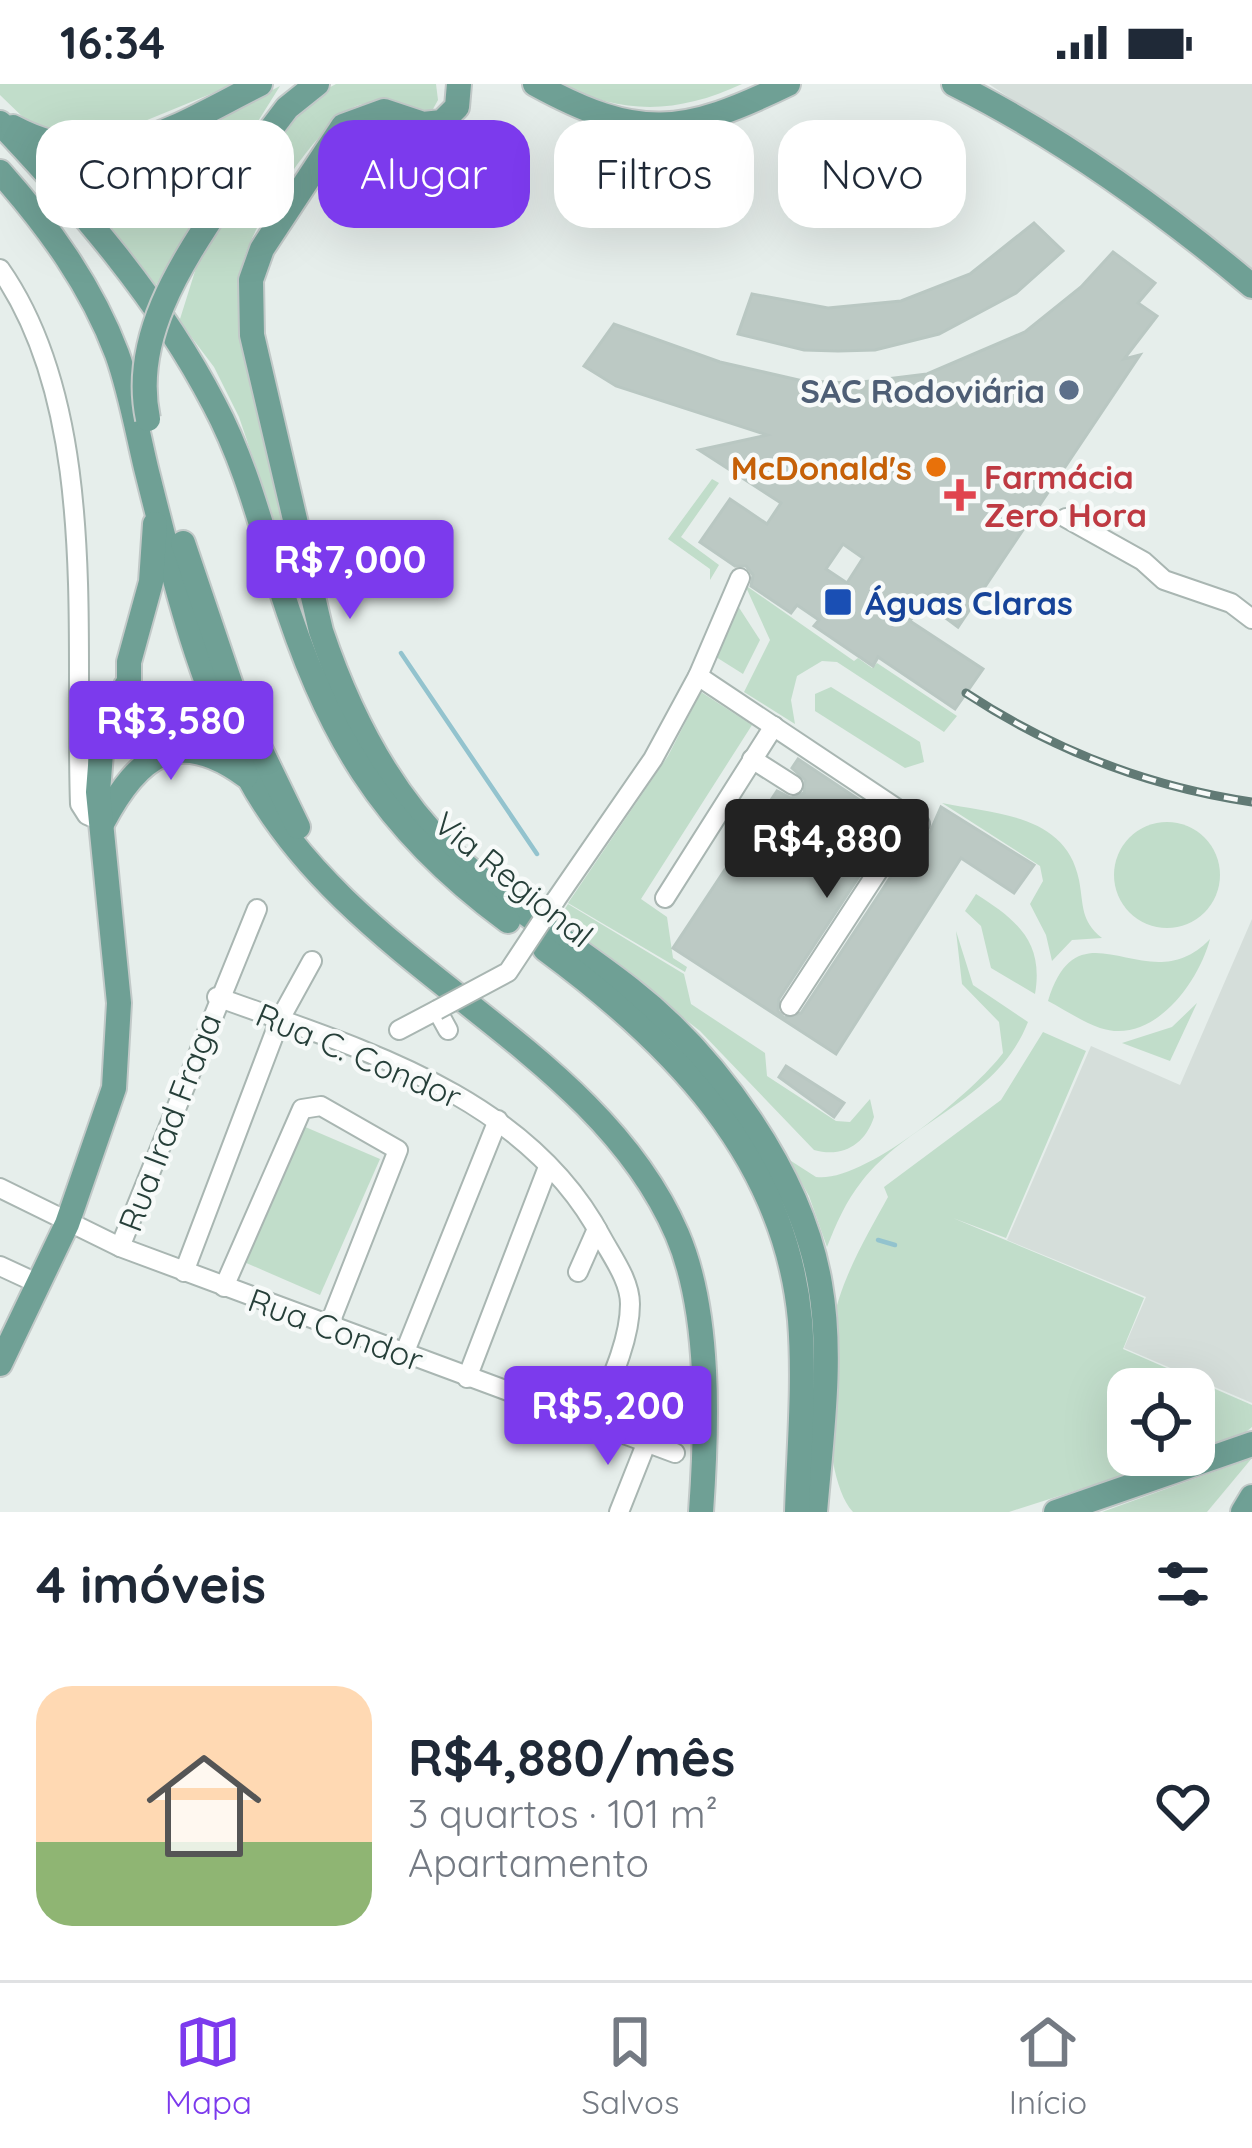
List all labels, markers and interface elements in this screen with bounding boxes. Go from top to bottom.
text: 16:34 [60,14,165,70]
chip: Comprar [36,120,294,228]
chip: Alugar [318,120,530,228]
chip: Filtros [554,120,754,228]
chip: Novo [778,120,966,228]
place label: SAC Rodoviária [800,370,1045,411]
marker: SAC Rodoviária [1056,377,1082,403]
place label: McDonald's [731,447,912,488]
marker: McDonald's [923,454,949,480]
place label: Farmácia Zero Hora [984,456,1147,535]
marker: Farmácia Zero Hora [947,482,973,508]
pin: R$7,000 [239,520,461,622]
text: R$7,000 [274,534,426,583]
place label: Águas Claras [865,582,1073,623]
marker: Águas Claras [822,586,854,618]
pin: R$3,580 [60,681,282,783]
text: R$3,580 [96,695,246,744]
pin: R$4,880 [716,799,938,901]
street label: Via Regional [426,802,602,956]
text: R$4,880 [752,813,902,862]
street label: Rua C. Condor [250,993,468,1117]
street label: Rua Irad Fraga [109,1007,229,1237]
street label: Rua Condor [243,1278,429,1380]
pin: R$5,200 [497,1366,719,1468]
map controls [1107,1368,1215,1476]
button: locate [1107,1368,1215,1476]
text: R$5,200 [531,1380,685,1429]
icon: filters [1150,1551,1216,1617]
text: 4 imóveis [36,1552,266,1616]
text: R$4,880/mês [408,1725,735,1789]
icon: home [132,1734,276,1878]
icon: heart [1150,1773,1216,1839]
text: 3 quartos · 101 m² [408,1789,718,1838]
text: Apartamento [408,1838,649,1887]
tab: Mapa [165,2009,252,2122]
tab: Salvos [581,2009,679,2122]
tab: Início [1009,2009,1087,2122]

